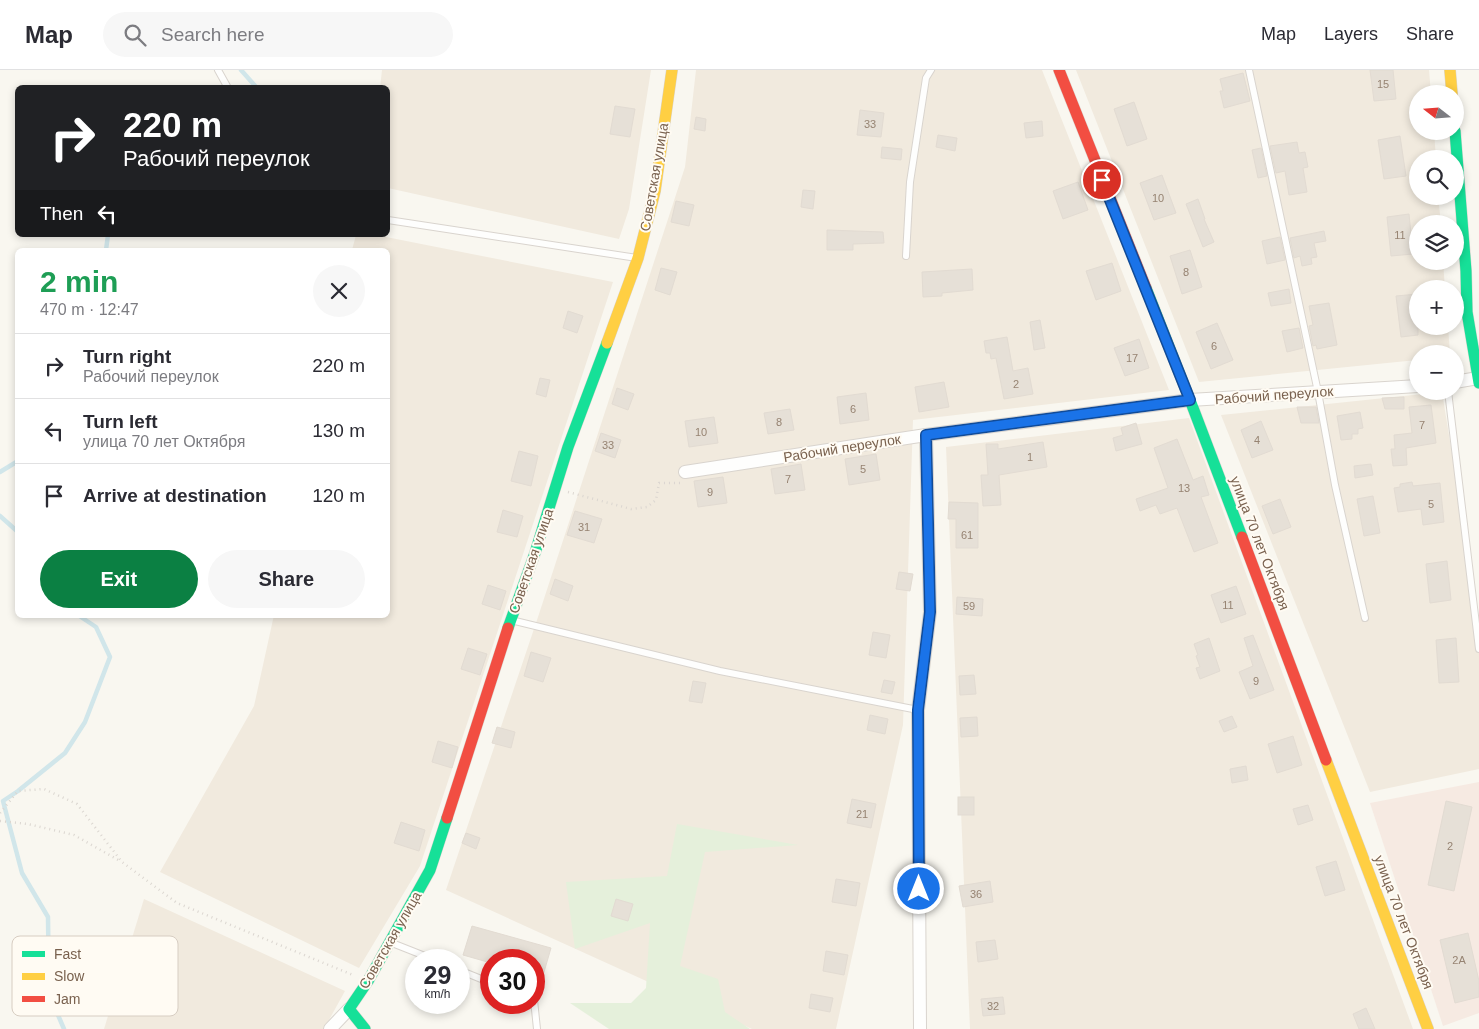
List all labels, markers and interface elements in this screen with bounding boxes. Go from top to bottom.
search box [103,12,453,57]
text: Map [25,21,73,48]
icon: search [121,21,149,49]
text: Search here [161,24,265,45]
text: Map [1261,24,1296,44]
text: Layers [1324,24,1378,44]
text: Share [1406,24,1454,44]
house number: 15 [1377,78,1389,90]
north arrow [1409,85,1464,140]
map controls [1409,85,1464,400]
icon: right [40,105,105,170]
text: 220 m [123,105,222,144]
house number: 33 [864,118,876,130]
street label: Советская улица [637,121,671,233]
text: Рабочий переулок [123,146,310,171]
button: search [1409,150,1464,205]
pin [1081,159,1123,201]
icon: arrive [1088,166,1116,194]
house number: 10 [1152,192,1164,204]
icon: left [93,200,121,228]
text: Then [40,203,83,224]
button: layers [1409,215,1464,270]
house number: 11 [1394,229,1406,241]
text: 2 min [40,265,118,298]
button: close [313,265,365,317]
house number: 8 [1183,266,1189,278]
button: + [1409,280,1464,335]
text: 470 m · 12:47 [40,301,139,318]
house number: 6 [1211,340,1217,352]
button: − [1409,345,1464,400]
text: Turn right [83,346,171,367]
icon: right [40,352,68,380]
house number: 17 [1126,352,1138,364]
text: 220 m [312,355,365,376]
text: Рабочий переулок [83,368,219,385]
house number: 2 [1013,378,1019,390]
street label: Рабочий переулок [1214,383,1335,407]
house number: 6 [850,403,856,415]
text: Turn left [83,411,158,432]
house number: 8 [776,416,782,428]
icon: left [40,417,68,445]
house number: 7 [1419,419,1425,431]
text: 130 m [312,420,365,441]
house number: 10 [695,426,707,438]
street label: Рабочий переулок [782,431,903,465]
text: улица 70 лет Октября [83,433,245,450]
house number: 4 [1254,434,1260,446]
house number: 33 [602,439,614,451]
house number: 1 [1027,451,1033,463]
house number: 5 [860,463,866,475]
house number: 7 [785,473,791,485]
street label: улица 70 лет Октября [1227,474,1293,612]
icon: arrive [40,482,68,510]
house number: 13 [1178,482,1190,494]
text: Arrive at destination [83,485,267,506]
text: 120 m [312,485,365,506]
house number: 9 [707,486,713,498]
house number: 5 [1428,498,1434,510]
street label: Советская улица [506,506,557,616]
house number: 31 [578,521,590,533]
house number: 61 [961,529,973,541]
button: Exit [40,550,198,608]
button: Share [208,550,365,608]
house number: 11 [1222,599,1234,611]
house number: 59 [963,600,975,612]
house number: 9 [1253,675,1259,687]
house number: 21 [856,808,868,820]
house number: 2 [1447,840,1453,852]
street label: улица 70 лет Октября [1371,853,1437,991]
position arrow [892,862,944,914]
street label: Советская улица [356,888,425,992]
house number: 36 [970,888,982,900]
legend [12,936,178,1016]
text: Fast [54,946,81,962]
speed limit sign: 30 [480,949,545,1014]
house number: 2А [1452,954,1466,966]
text: 29 [424,961,451,989]
text: Slow [54,968,85,984]
text: km/h [424,987,451,1001]
text: Jam [54,991,80,1007]
house number: 32 [987,1000,999,1012]

